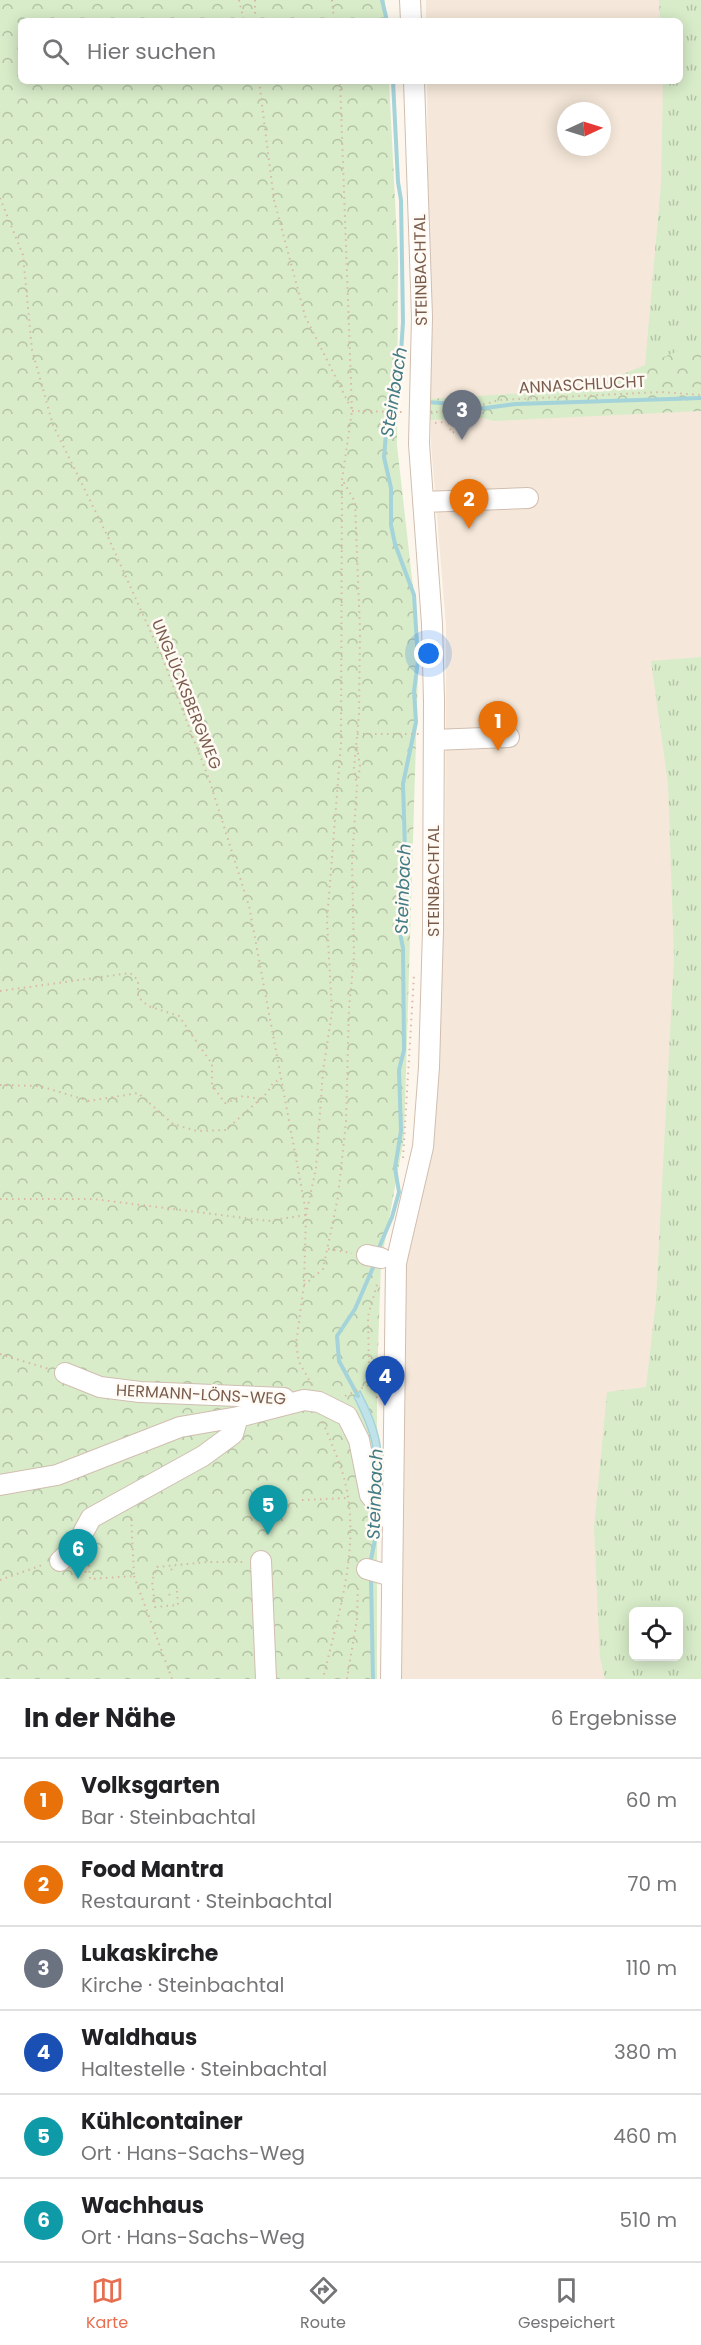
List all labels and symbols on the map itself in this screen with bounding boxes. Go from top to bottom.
north arrow [557,102,611,156]
street label: STEINBACHTAL [408,214,433,326]
water label: Steinbach [374,345,413,439]
street label: ANNASCHLUCHT [518,370,646,399]
pin: 3 [442,390,482,440]
pin: 2 [450,480,488,529]
street label: UNGLÜCKSBERGWEG [146,616,227,773]
your location [414,639,443,668]
pin: 1 [478,702,518,751]
street label: STEINBACHTAL [422,825,445,937]
water label: Steinbach [388,843,417,935]
pin: 4 [366,1356,404,1406]
street label: HERMANN-LÖNS-WEG [115,1379,287,1410]
water label: Steinbach [360,1448,389,1540]
pin: 5 [248,1486,288,1535]
pin: 6 [58,1530,98,1579]

